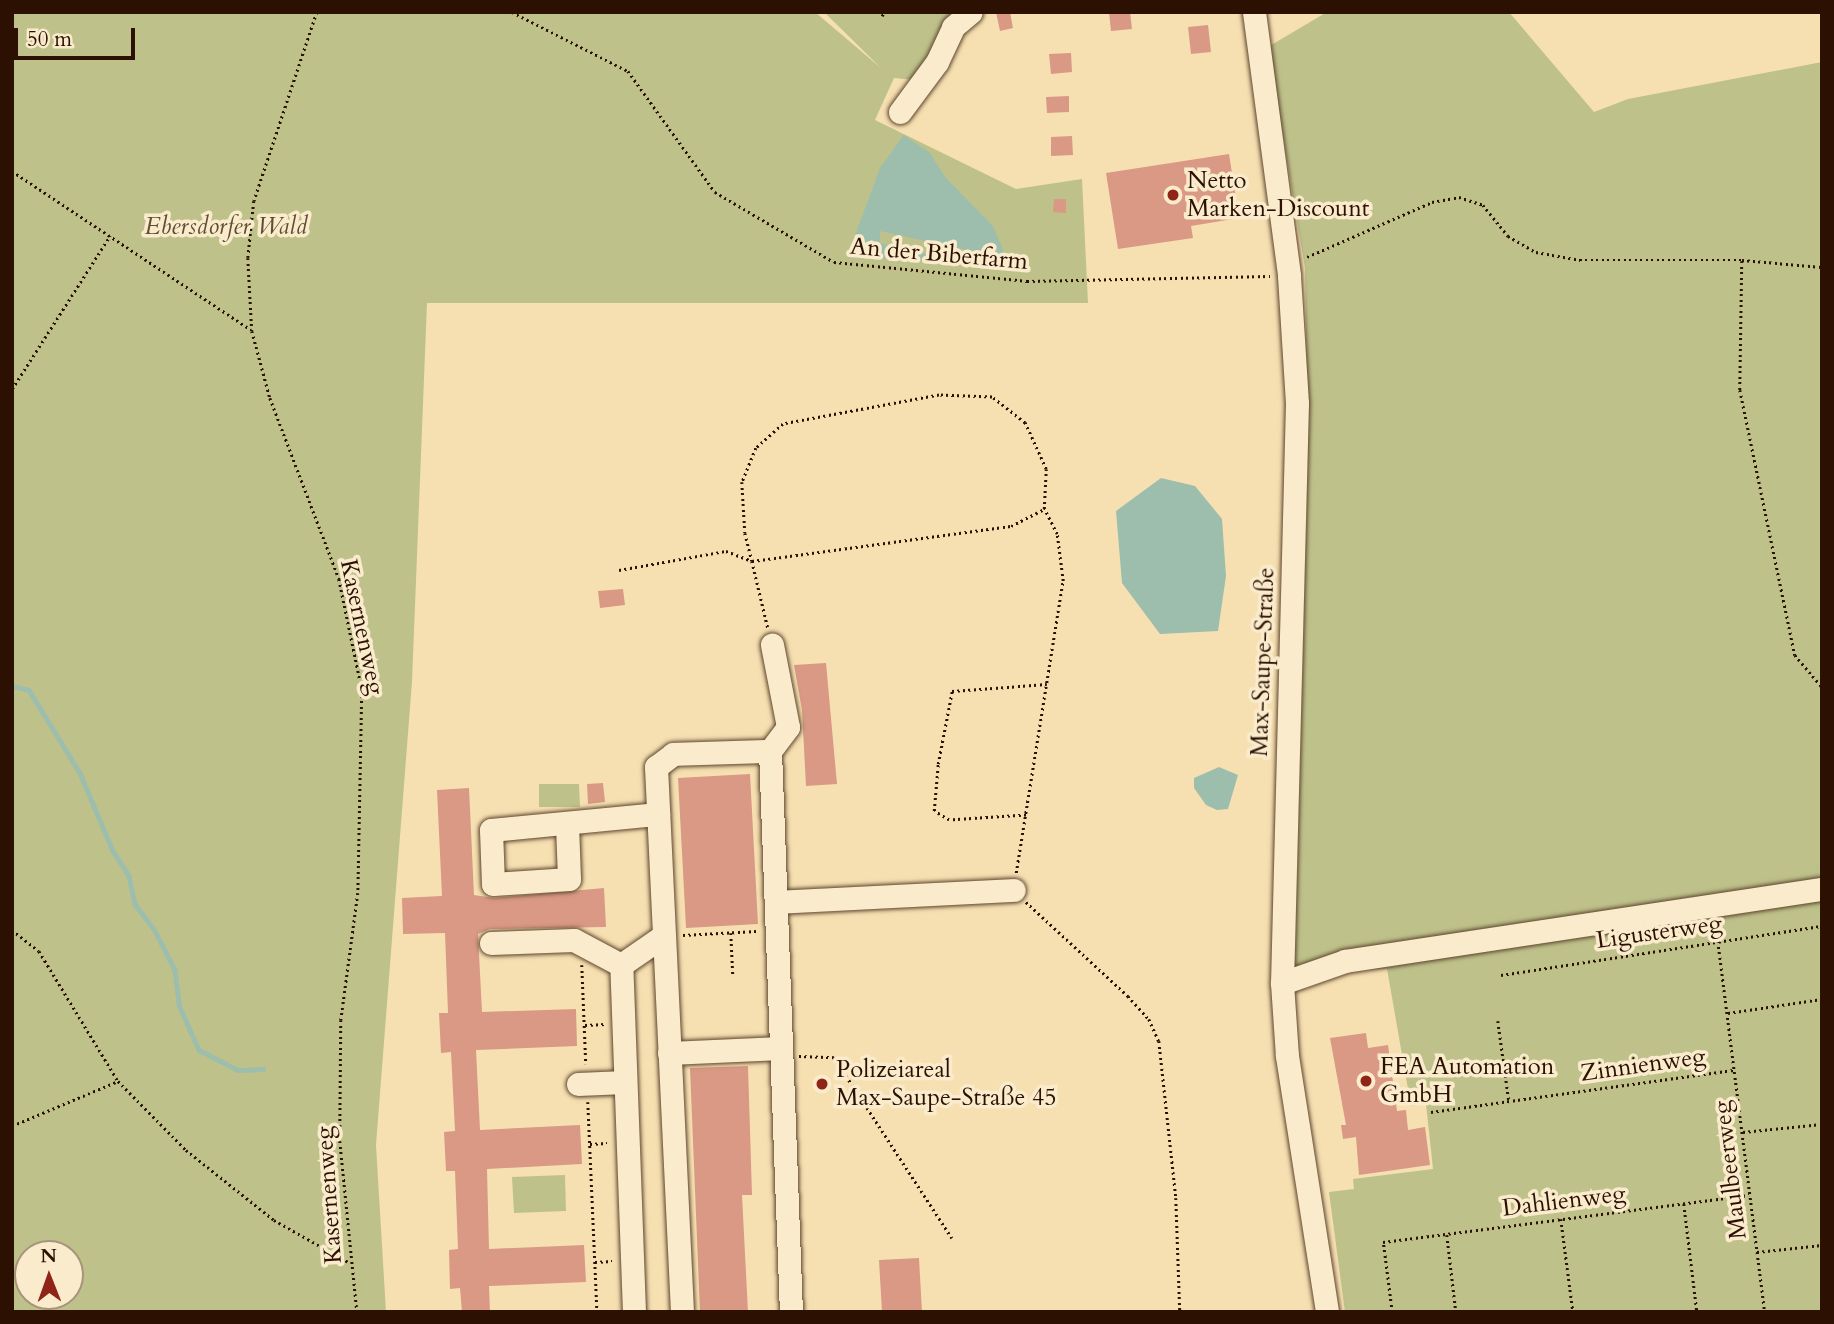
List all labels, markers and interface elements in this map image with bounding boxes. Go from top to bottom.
scale bar [18,14,138,58]
text: 50 m [27,25,72,54]
place label: Netto Marken-Discount [1187,167,1369,223]
marker: Netto Marken-Discount [1165,187,1181,203]
park label: Ebersdorfer Wald [145,213,307,241]
street label: An der Biberfarm [849,232,1029,276]
street label: Kasernenweg [334,557,390,697]
street label: Max-Saupe-Straße [1245,567,1281,757]
street label: Ligusterweg [1594,909,1724,955]
street label: Zinnienweg [1579,1042,1707,1088]
place label: FEA Automation GmbH [1380,1053,1554,1109]
place label: Polizeiareal Max-Saupe-Straße 45 [836,1056,1056,1112]
marker: FEA Automation GmbH [1358,1073,1374,1089]
marker: Polizeiareal Max-Saupe-Straße 45 [814,1076,830,1092]
street label: Maulbeerweg [1707,1099,1753,1241]
street label: Kasernenweg [310,1125,348,1265]
street label: Dahlienweg [1501,1179,1627,1223]
north arrow [14,1240,84,1310]
text: N [40,1243,57,1269]

